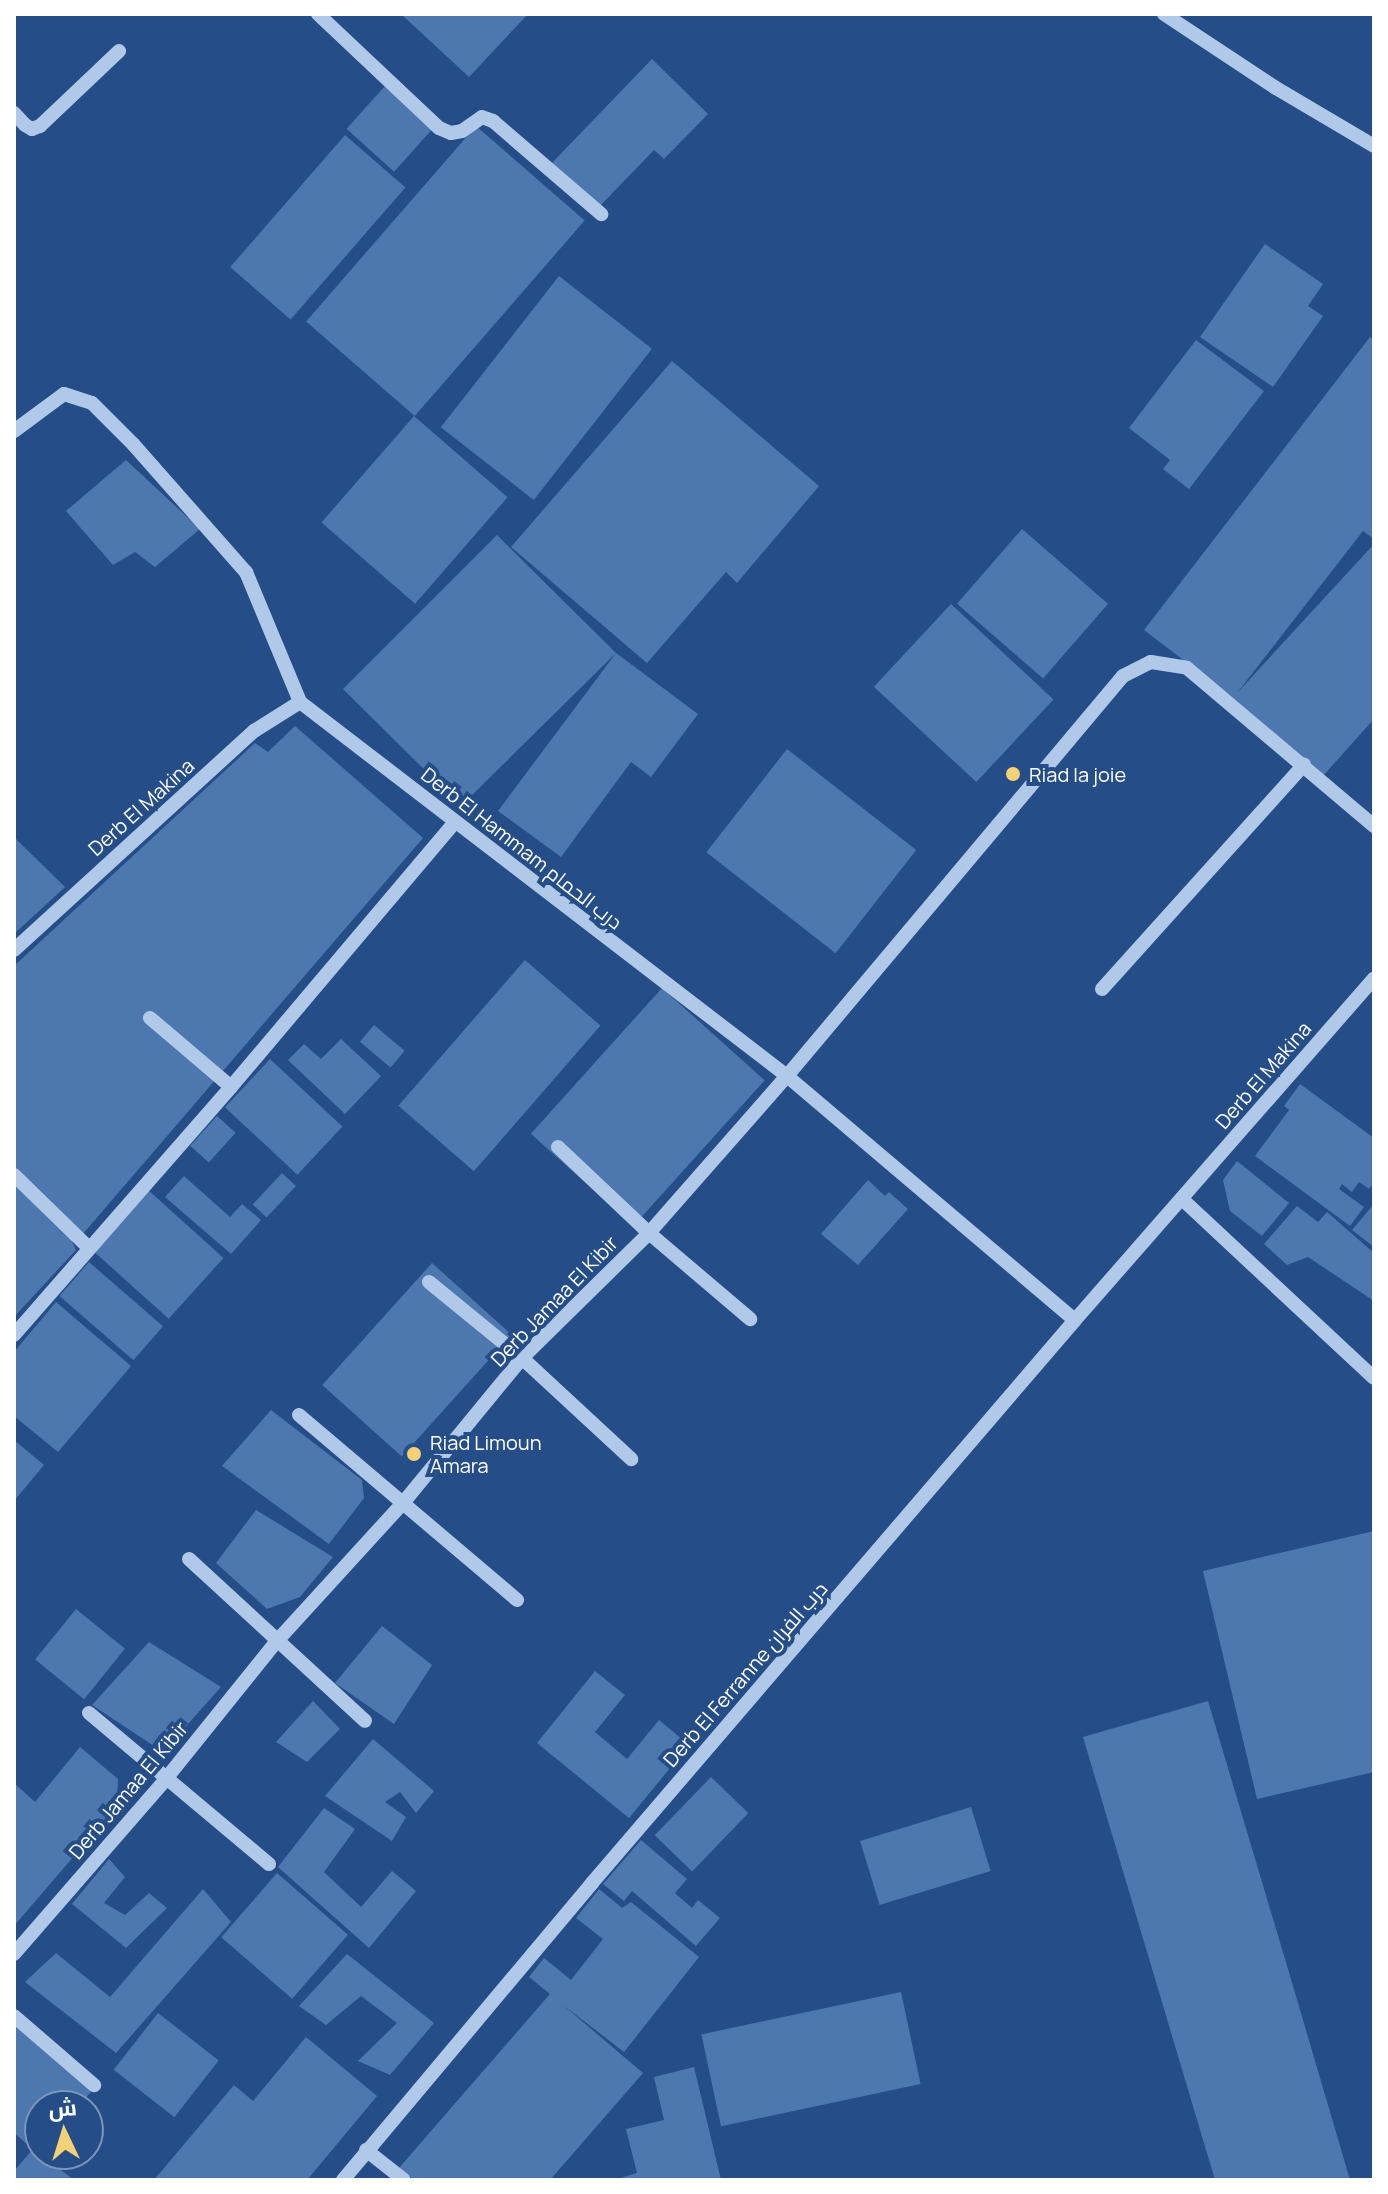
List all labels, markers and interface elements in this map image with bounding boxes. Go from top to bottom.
street label: Derb El Makina [83,753,199,861]
street label: Derb El Hammam درب الحمام [417,762,627,934]
place label: Riad la joie [1029,762,1126,786]
marker: Riad la joie [1004,765,1022,783]
street label: Derb El Makina [1210,1017,1316,1133]
street label: Derb Jamaa El Kibir [486,1231,622,1371]
place label: Riad Limoun Amara [430,1430,542,1477]
marker: Riad Limoun Amara [405,1445,423,1463]
street label: Derb El Ferranne درب الفران [658,1577,832,1771]
street label: Derb Jamaa El Kibir [64,1716,192,1864]
north arrow [24,2090,104,2170]
text: ش [47,2092,78,2124]

